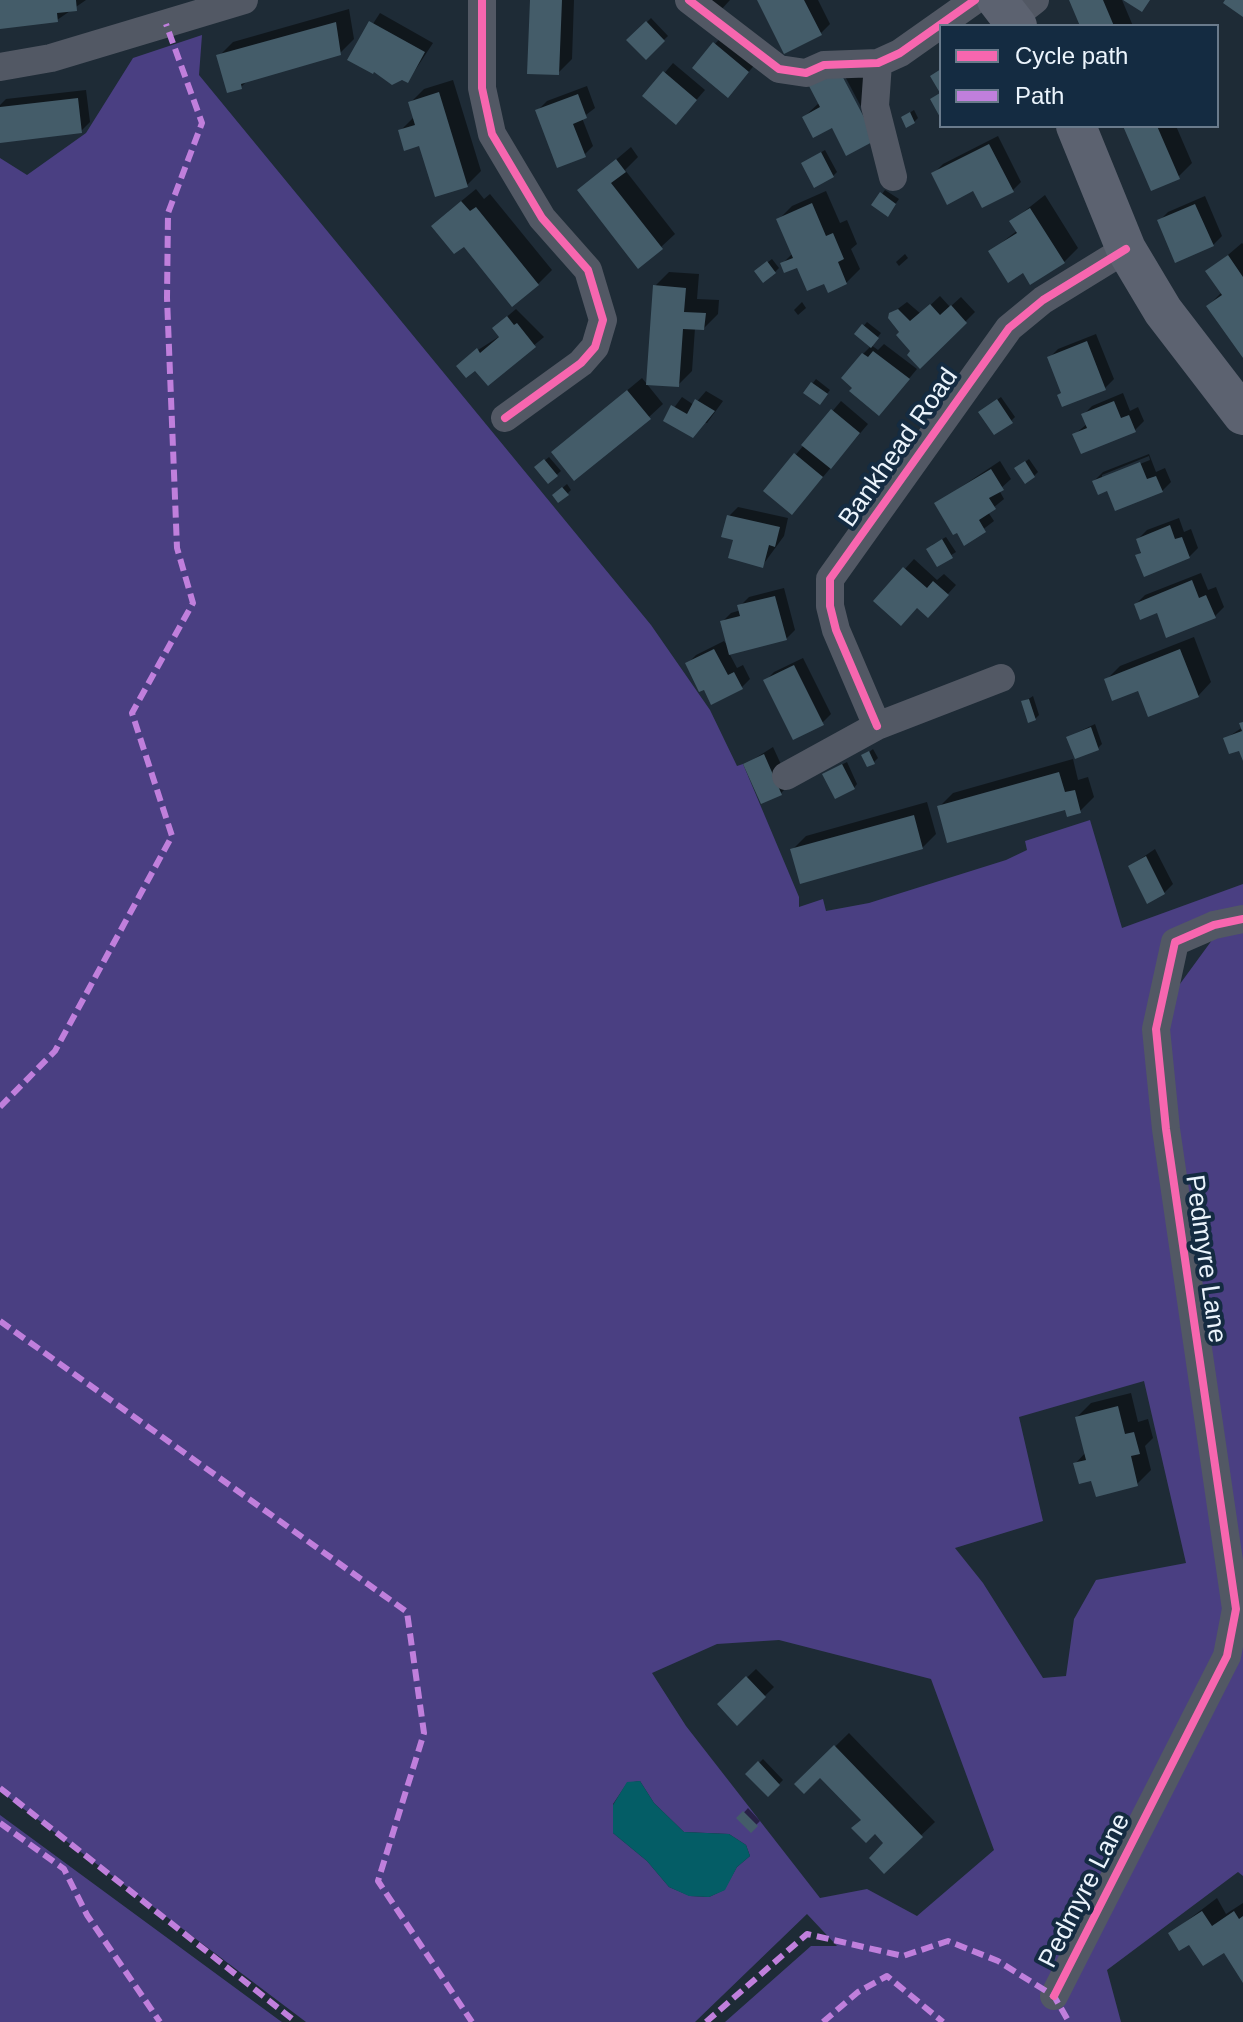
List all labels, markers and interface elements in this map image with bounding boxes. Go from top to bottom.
legend [939,24,1219,128]
text: Cycle path [1015,42,1128,69]
text: Path [1015,82,1064,109]
street label: Bankhead Road [833,363,965,533]
street label: Pedmyre Lane [1178,1173,1232,1345]
street label: Pedmyre Lane [1033,1809,1137,1973]

